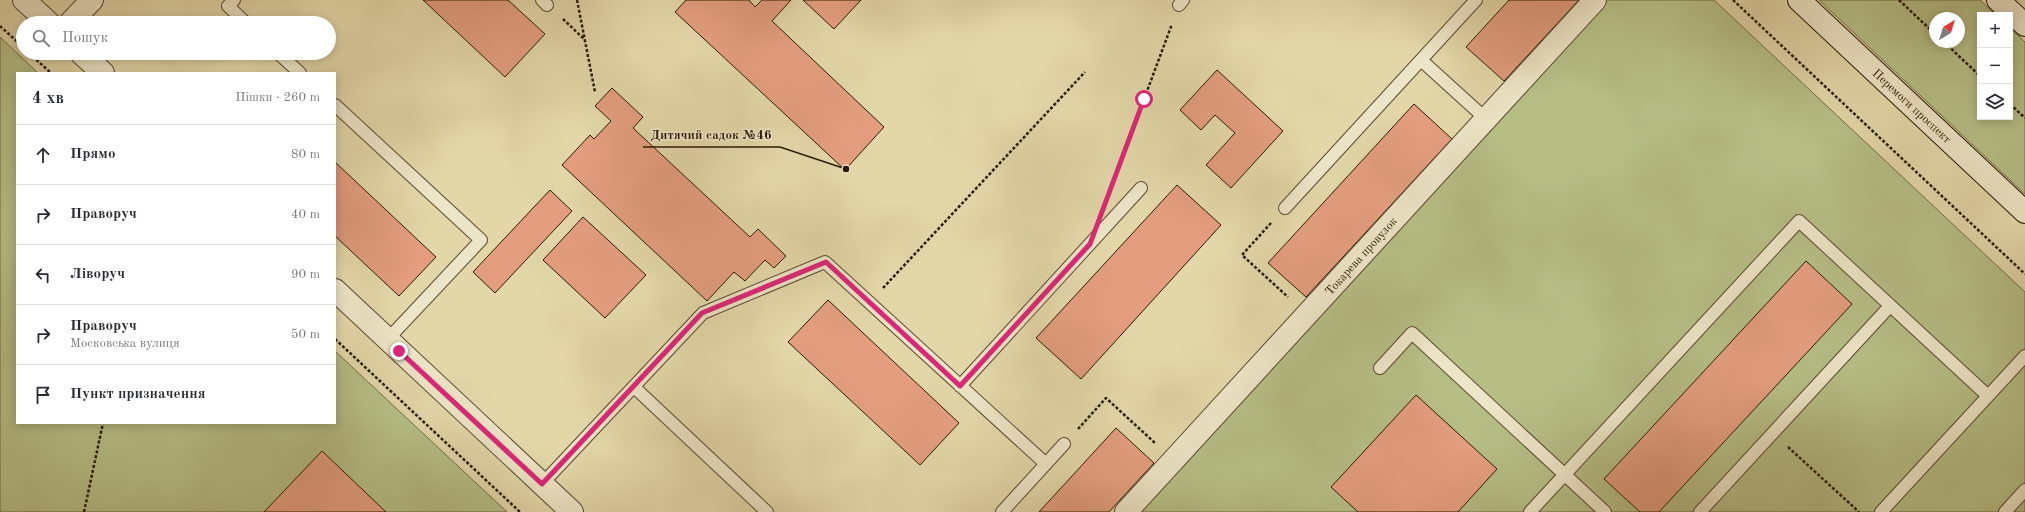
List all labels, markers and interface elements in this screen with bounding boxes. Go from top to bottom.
north arrow [1929,12,1965,48]
map controls [1977,12,2013,120]
button: + [1977,12,2013,48]
search box [16,16,336,60]
icon: search [30,27,52,49]
text: Пошук [62,31,108,46]
button: − [1977,48,2013,84]
street label: Перемоги проспект [1870,67,1953,146]
button: layers [1977,84,2013,120]
text: 4 хв [32,90,64,107]
route start [1135,90,1153,108]
text: Пішки · 260 m [235,91,320,104]
callout: Дитячий садок №46 [643,122,780,147]
text: Дитячий садок №46 [650,129,772,142]
icon: ahead [32,144,54,166]
text: Прямо [70,147,116,162]
text: 80 m [291,148,320,161]
icon: right [32,204,54,226]
text: Праворуч [70,207,137,222]
text: 40 m [291,208,320,221]
street label: Токарева провулок [1324,215,1400,298]
icon: left [32,264,54,286]
text: Ліворуч [70,267,125,282]
text: 90 m [291,268,320,281]
text: Праворуч [70,319,137,334]
icon: right [32,324,54,346]
text: 50 m [291,328,320,341]
text: Московська вулиця [70,337,180,350]
route end [390,342,408,360]
icon: arrive [32,384,54,406]
text: Пункт призначення [70,387,206,402]

